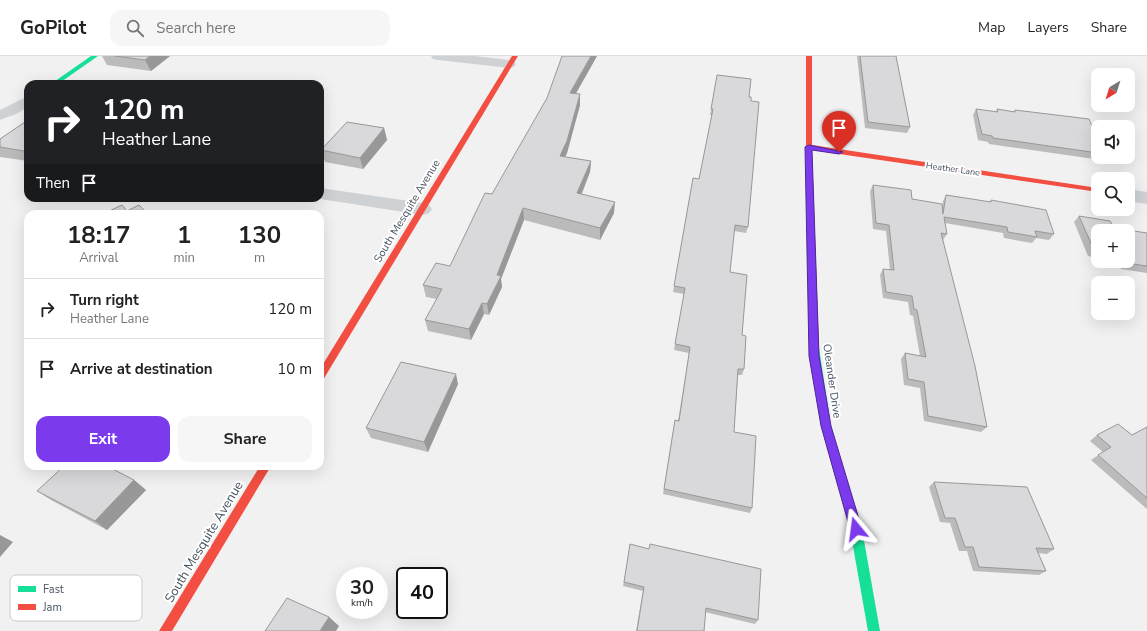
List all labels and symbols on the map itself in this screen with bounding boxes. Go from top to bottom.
north arrow [1091,68,1135,112]
pin [822,111,856,152]
street label: South Mesquite Avenue [370,157,444,265]
street label: Heather Lane [925,159,981,179]
street label: Oleander Drive [819,343,845,419]
street label: South Mesquite Avenue [161,478,248,606]
position arrow [835,508,877,550]
speed limit sign: 40 [396,567,448,619]
legend [10,575,142,621]
text: Fast [43,582,64,597]
text: Jam [42,600,62,615]

